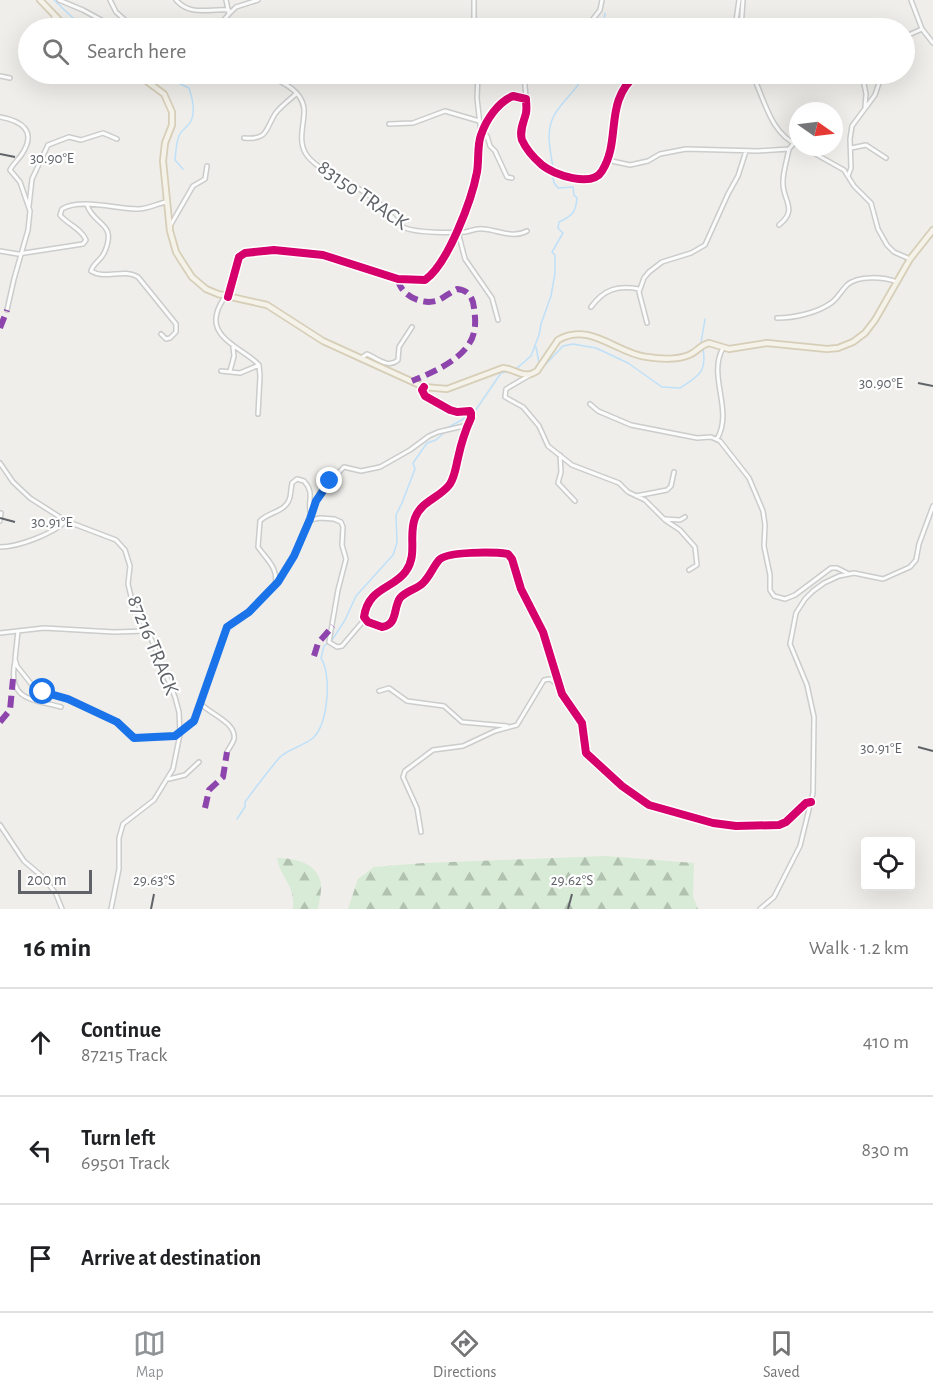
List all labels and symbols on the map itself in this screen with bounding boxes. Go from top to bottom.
north arrow [789,102,843,156]
text: 30.90°E [30,151,74,166]
street label: 83150 TRACK [314,156,413,234]
text: 30.90°E [859,376,903,391]
route end [316,467,342,493]
text: 30.91°E [31,515,73,530]
street label: 87216 TRACK [124,592,183,698]
route start [29,678,55,704]
text: 30.91°E [860,741,902,756]
scale bar [18,867,92,894]
text: 29.63°S [133,873,175,888]
text: 29.62°S [551,873,593,888]

